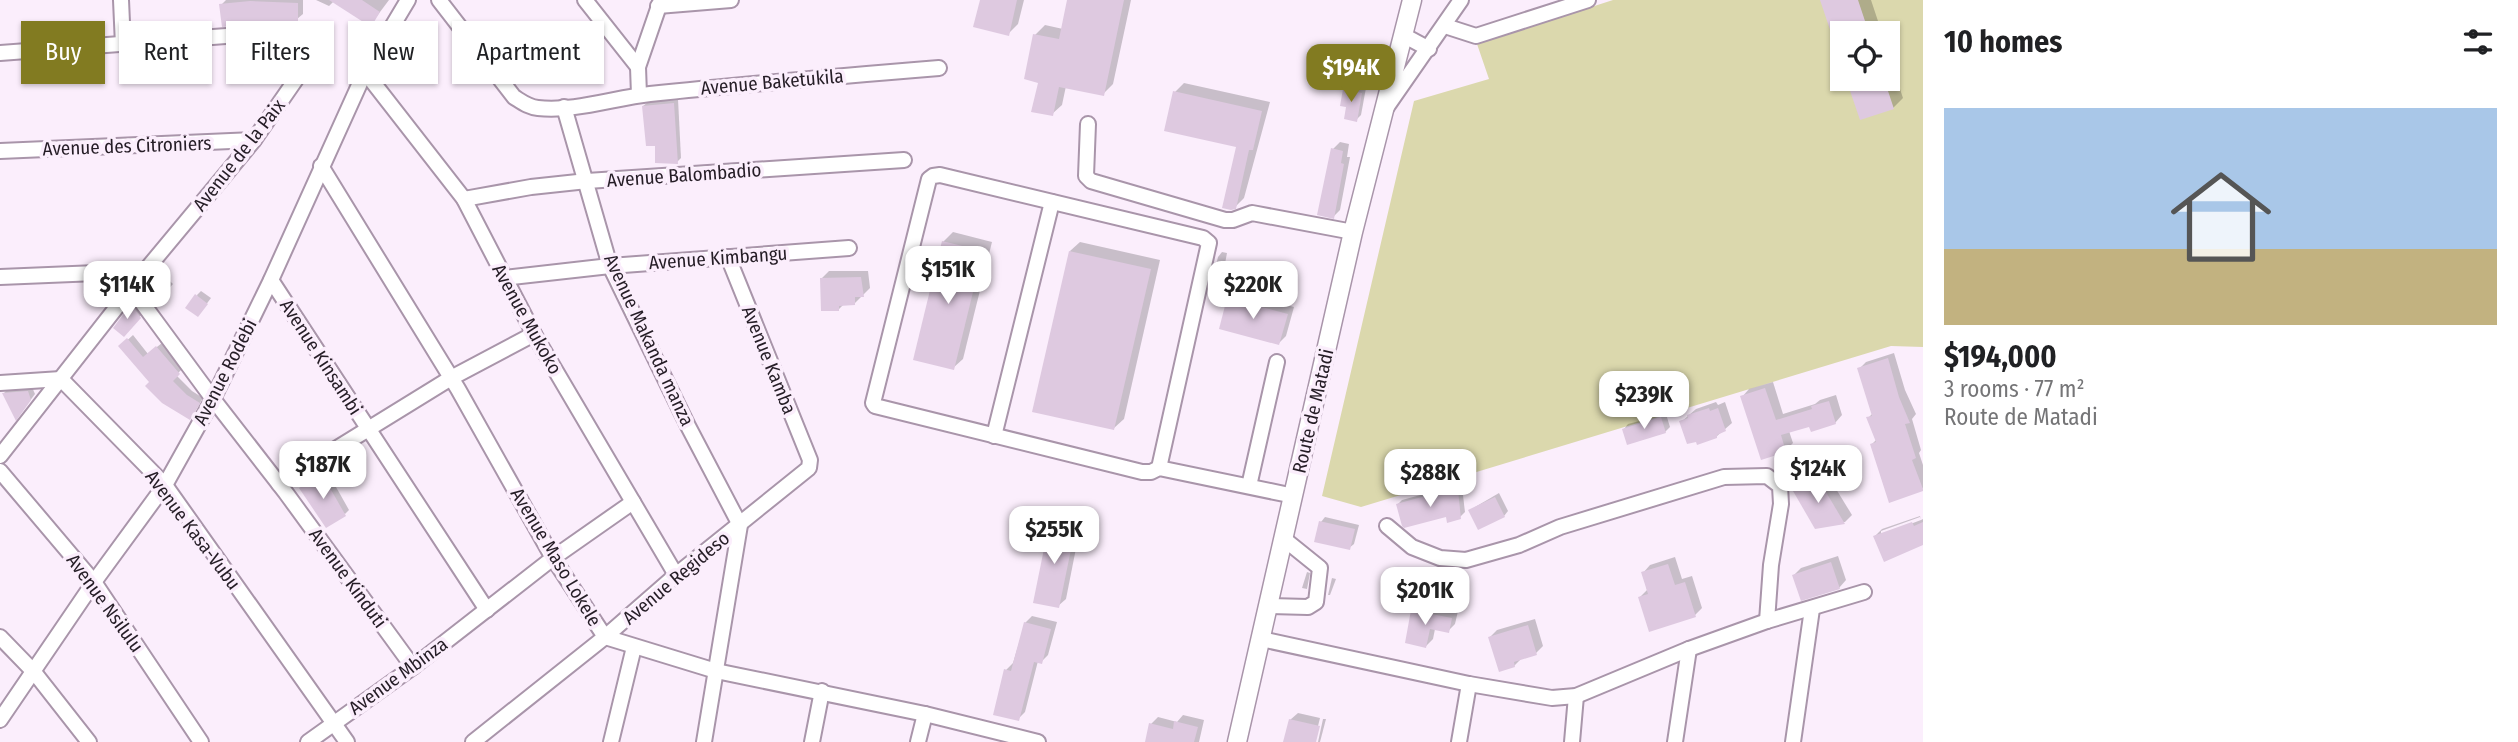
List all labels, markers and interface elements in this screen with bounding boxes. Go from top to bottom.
chip: Buy [21,21,105,84]
chip: Rent [119,21,212,84]
chip: Filters [226,21,334,84]
chip: New [348,21,438,84]
chip: Apartment [452,21,604,84]
map controls [1830,21,1900,91]
button: locate [1830,21,1900,91]
icon: filters [2459,23,2497,61]
text: 10 homes [1944,24,2062,60]
pin: $194K [1302,44,1400,104]
text: $194K [1322,53,1380,81]
street label: Avenue Baketukila [700,64,844,100]
street label: Avenue de la Paix [188,94,290,216]
street label: Avenue des Citroniers [42,132,212,160]
icon: home [2158,154,2284,280]
street label: Avenue Balombadio [606,158,762,192]
street label: Avenue Kimbangu [648,242,788,274]
pin: $151K [899,246,997,306]
street label: Avenue Makanda manza [599,251,699,429]
text: $151K [921,255,975,283]
street label: Avenue Mukoko [487,260,567,378]
pin: $114K [78,262,176,321]
pin: $220K [1204,262,1302,321]
text: $114K [100,270,154,298]
text: $220K [1224,270,1282,298]
street label: Avenue Kinsambi [275,295,367,419]
street label: Avenue Kamba [737,303,801,417]
street label: Avenue Rodebi [188,315,262,429]
text: $194,000 [1944,339,2057,375]
street label: Route de Matadi [1288,347,1338,475]
pin: $239K [1595,372,1693,431]
text: 3 rooms · 77 m² [1944,375,2085,403]
text: $239K [1615,380,1673,408]
text: Route de Matadi [1944,403,2098,431]
pin: $187K [274,442,372,501]
pin: $124K [1769,446,1867,505]
pin: $288K [1381,449,1479,509]
text: $187K [295,450,351,478]
text: $124K [1790,454,1846,482]
text: $288K [1400,458,1460,486]
street label: Avenue Kasa-Vubu [141,466,245,594]
street label: Avenue Maso Lokele [506,484,606,630]
pin: $255K [1005,506,1103,566]
text: $255K [1025,515,1083,543]
street label: Avenue Kinduti [304,524,392,632]
street label: Avenue Regideso [618,527,734,629]
street label: Avenue Nsilulu [62,549,148,657]
pin: $201K [1376,568,1474,627]
text: $201K [1396,576,1454,604]
street label: Avenue Mbinza [344,632,452,720]

